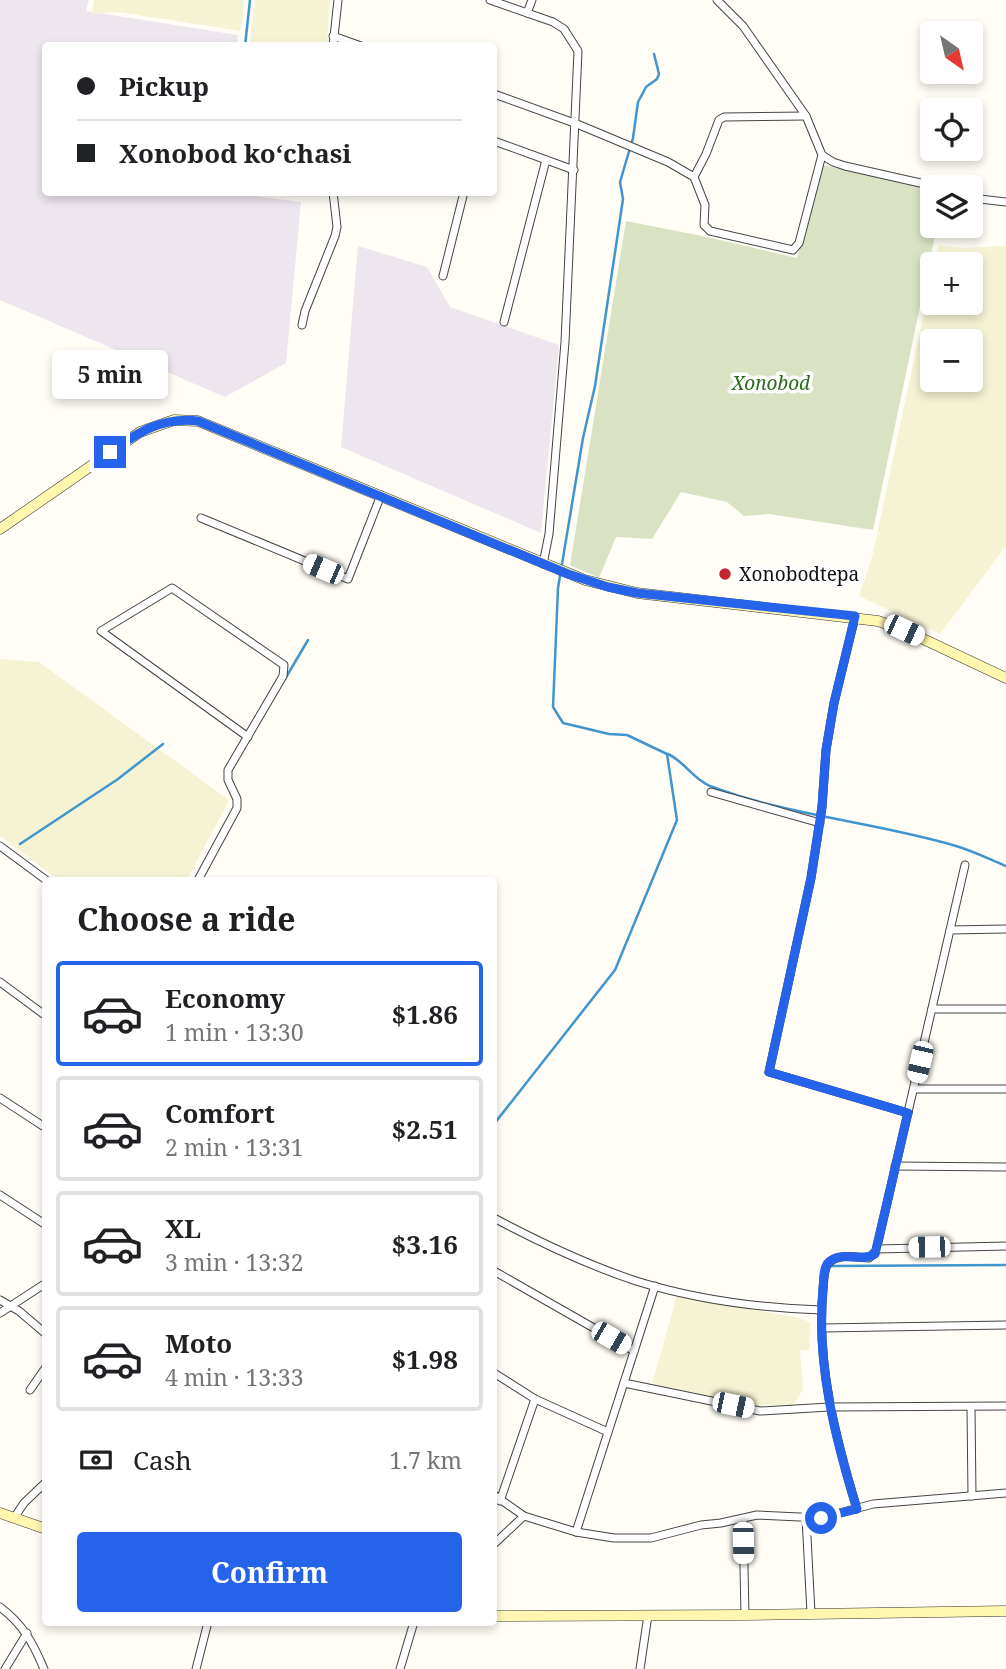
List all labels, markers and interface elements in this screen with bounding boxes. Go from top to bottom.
north arrow [920,21,984,84]
map controls [920,21,983,392]
text: Pickup [119,68,209,104]
button: locate [920,98,983,161]
text: Xonobod koʻchasi [119,135,351,171]
button: layers [920,175,983,238]
button: + [920,252,983,315]
button: − [920,329,983,392]
callout: 5 min [52,350,168,400]
text: 5 min [77,358,143,390]
park label: Xonobod [731,370,811,396]
route end [94,436,126,468]
car [300,551,347,587]
place label: Xonobodtepa [739,561,859,587]
marker: Xonobodtepa [717,566,733,582]
car [881,612,928,648]
text: Choose a ride [77,897,296,940]
text: Economy [165,980,285,1016]
icon: car [81,982,144,1045]
text: $1.86 [392,996,458,1032]
text: 1 min · 13:30 [165,1016,303,1048]
car [906,1039,935,1085]
text: Comfort [165,1095,275,1131]
icon: car [81,1097,144,1160]
text: $2.51 [392,1111,458,1147]
text: 2 min · 13:31 [165,1131,303,1163]
text: XL [165,1210,201,1246]
icon: car [81,1212,144,1275]
text: $3.16 [392,1226,458,1262]
car [908,1236,951,1258]
text: 3 min · 13:32 [165,1246,303,1278]
car [588,1318,635,1358]
text: Moto [165,1325,232,1361]
icon: car [81,1327,144,1390]
text: $1.98 [392,1341,458,1377]
text: 4 min · 13:33 [165,1361,303,1393]
car [711,1390,756,1420]
icon: cash [77,1441,115,1479]
text: Cash [133,1442,192,1478]
text: 1.7 km [389,1444,462,1476]
route start [805,1502,837,1534]
car [733,1522,754,1564]
button: Confirm [77,1532,462,1612]

